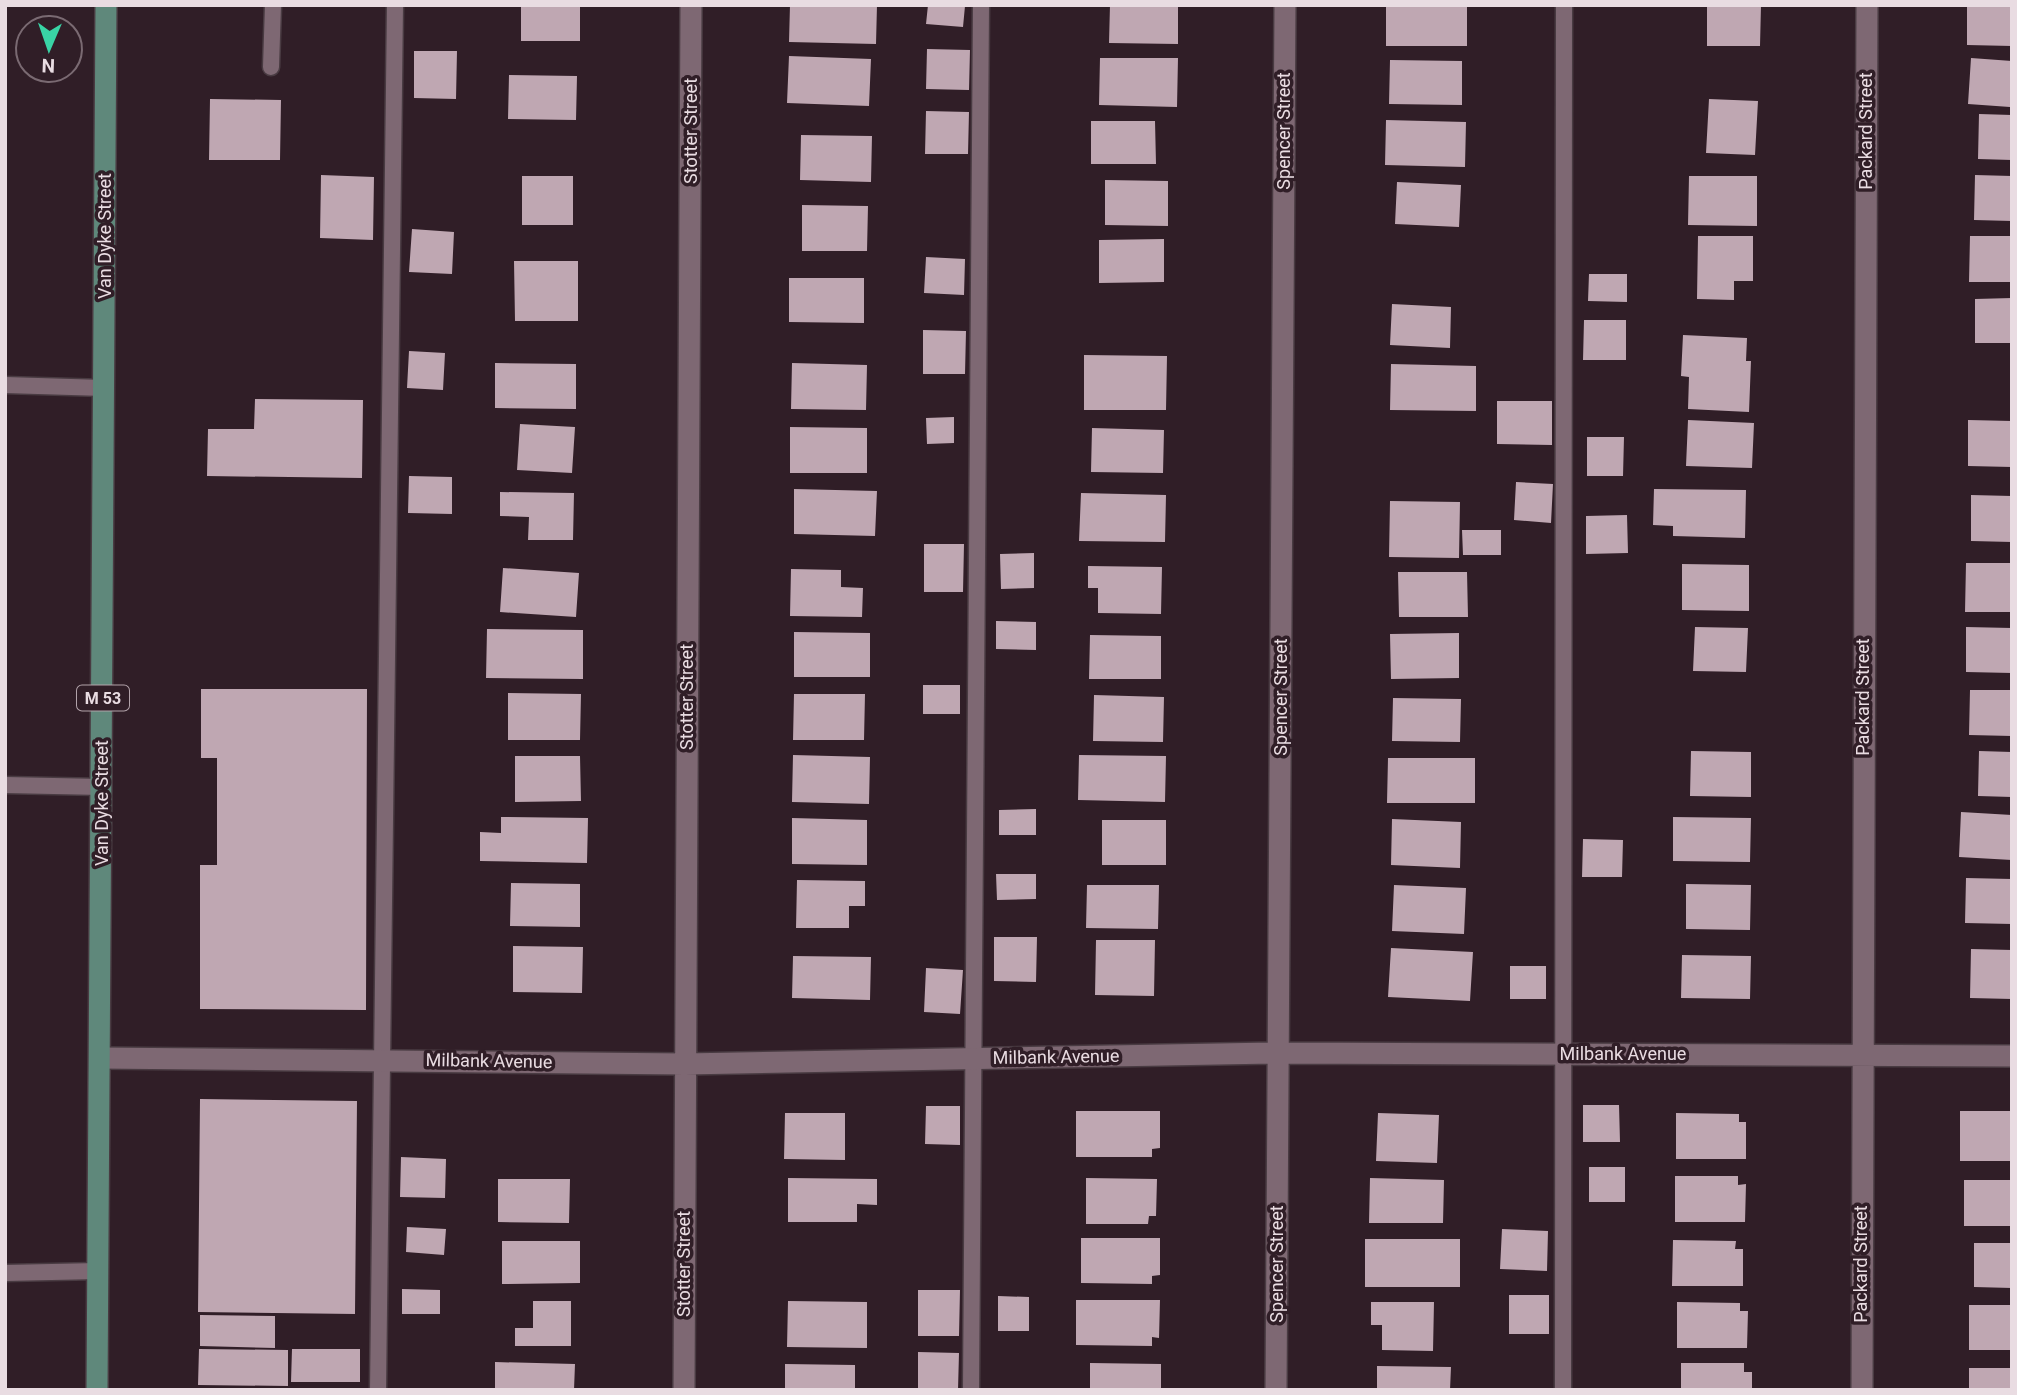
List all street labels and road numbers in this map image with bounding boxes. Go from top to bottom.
street label: Spencer Street [1273,72,1294,190]
street label: Packard Street [1855,72,1876,190]
street label: Stotter Street [680,78,701,184]
street label: Van Dyke Street [94,173,115,299]
street label: Spencer Street [1270,638,1291,756]
street label: Packard Street [1852,638,1873,756]
street label: Stotter Street [676,644,697,750]
road number: M 53 [77,685,129,710]
street label: Van Dyke Street [91,740,112,866]
street label: Milbank Avenue [1560,1043,1686,1064]
street label: Milbank Avenue [992,1045,1120,1068]
street label: Milbank Avenue [425,1049,553,1072]
street label: Spencer Street [1266,1205,1287,1323]
street label: Packard Street [1850,1205,1871,1323]
street label: Stotter Street [673,1211,694,1317]

